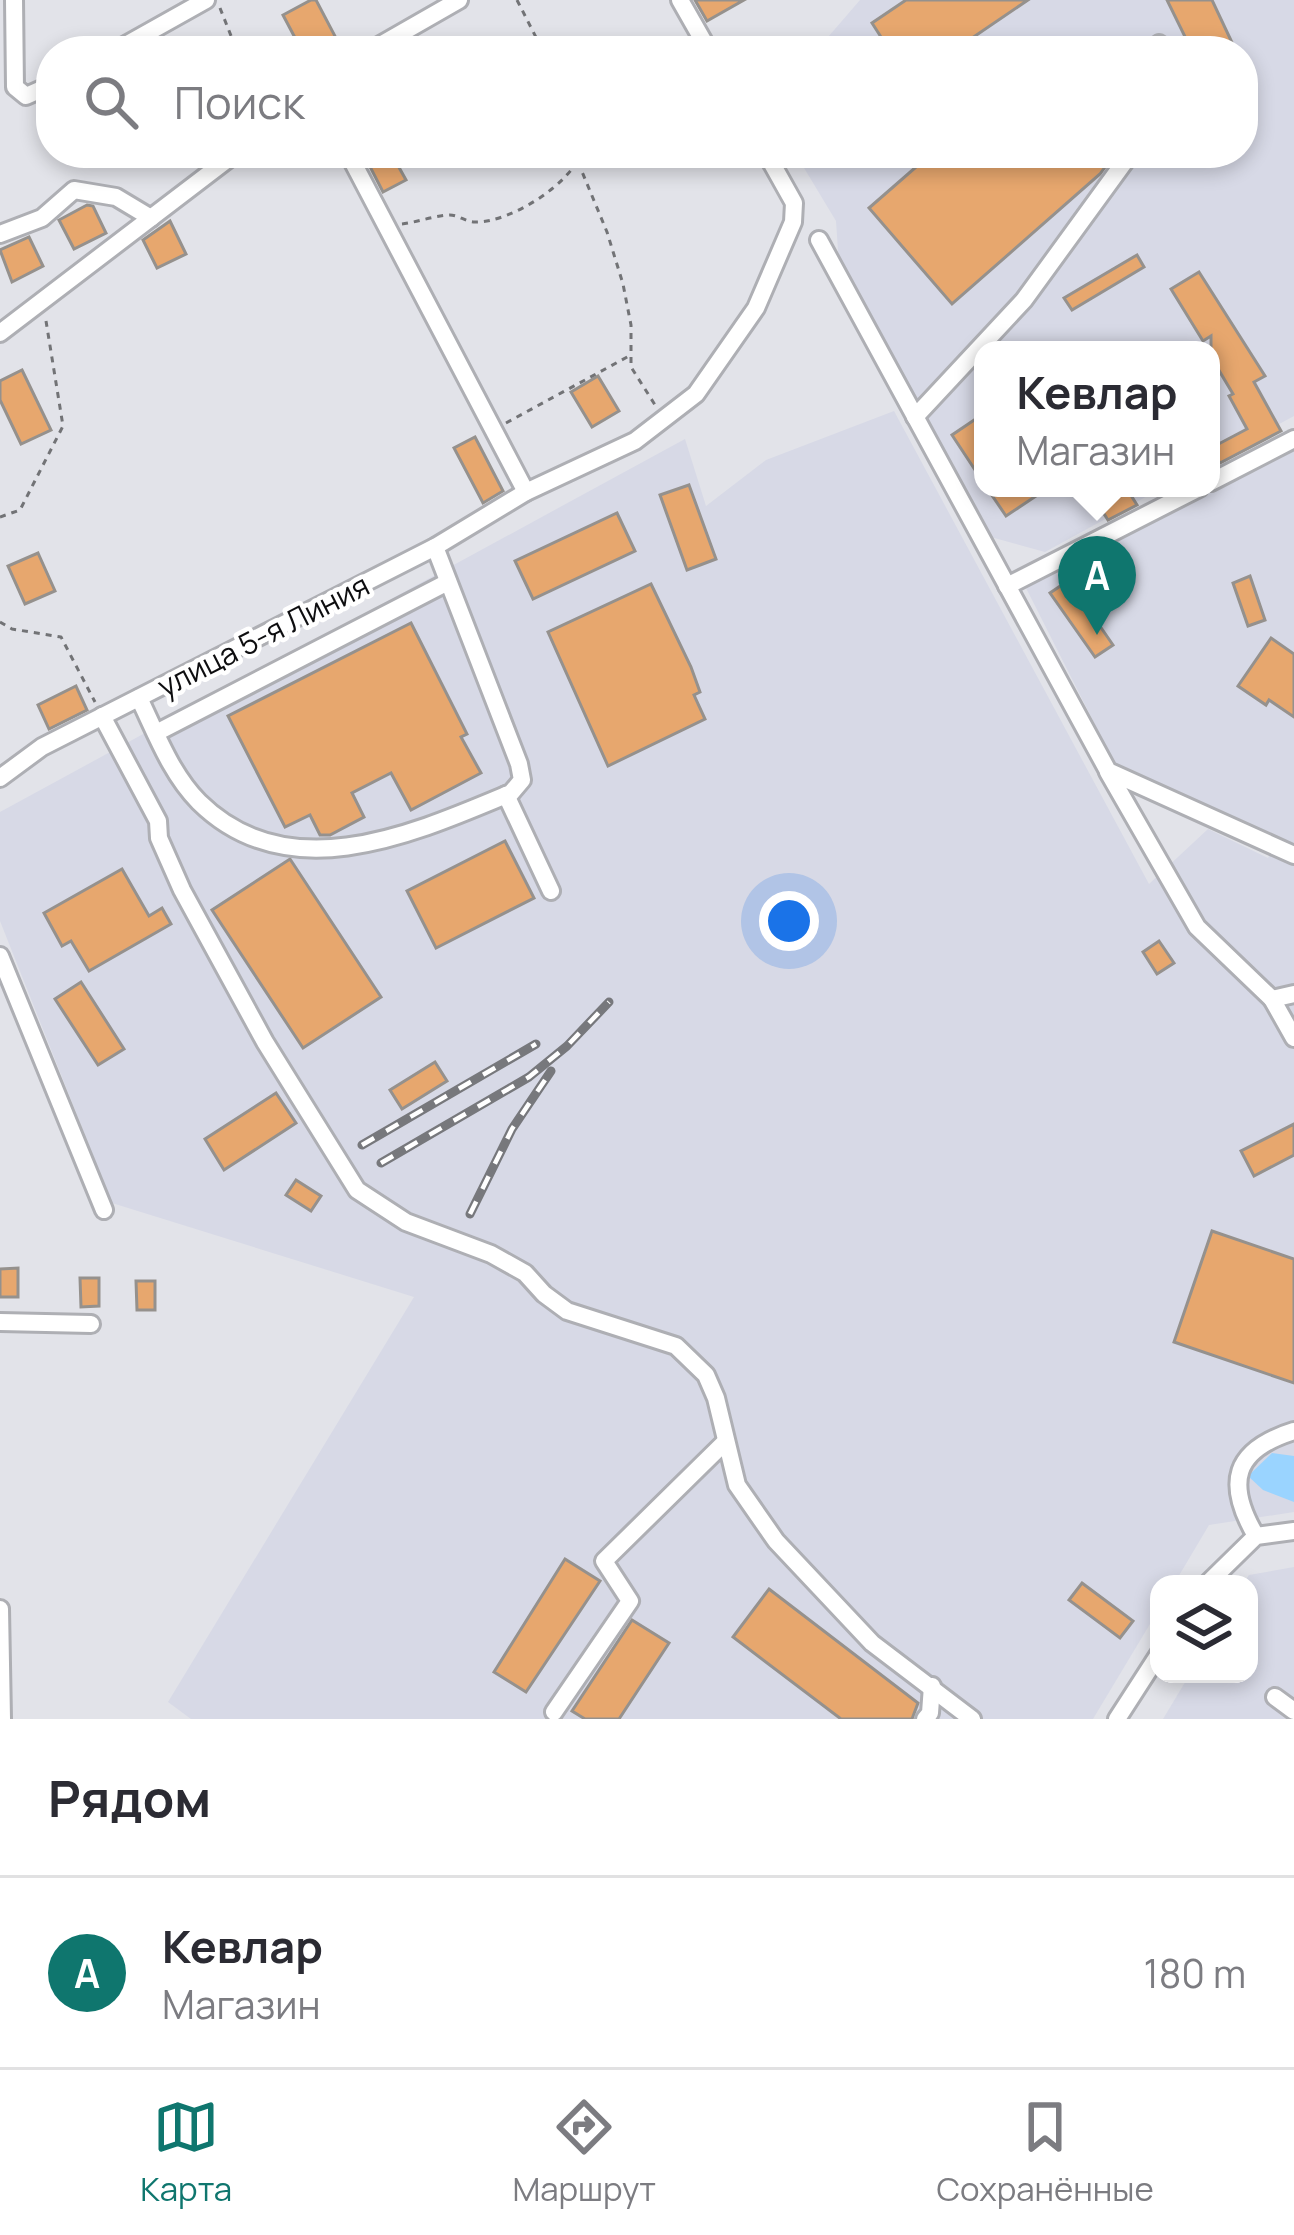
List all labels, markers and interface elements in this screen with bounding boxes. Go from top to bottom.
search box [36,36,1258,168]
icon: search [78,69,144,135]
text: Поиск [174,71,305,133]
popup [974,341,1220,497]
text: Кевлар [1017,361,1177,423]
text: Магазин [1017,423,1175,477]
pin: A [1058,536,1136,635]
street label: улица 5-я Линия [150,564,376,706]
your location [759,891,819,951]
map controls [1150,1575,1258,1683]
button: layers [1150,1575,1258,1683]
text: Рядом [48,1763,211,1832]
text: Кевлар [162,1915,323,1977]
text: A [74,1946,100,2000]
text: 180 m [1143,1946,1246,2000]
text: Магазин [162,1977,320,2031]
tab: Карта [140,2094,232,2211]
tab: Маршрут [512,2094,656,2211]
tab: Сохранённые [937,2094,1154,2211]

